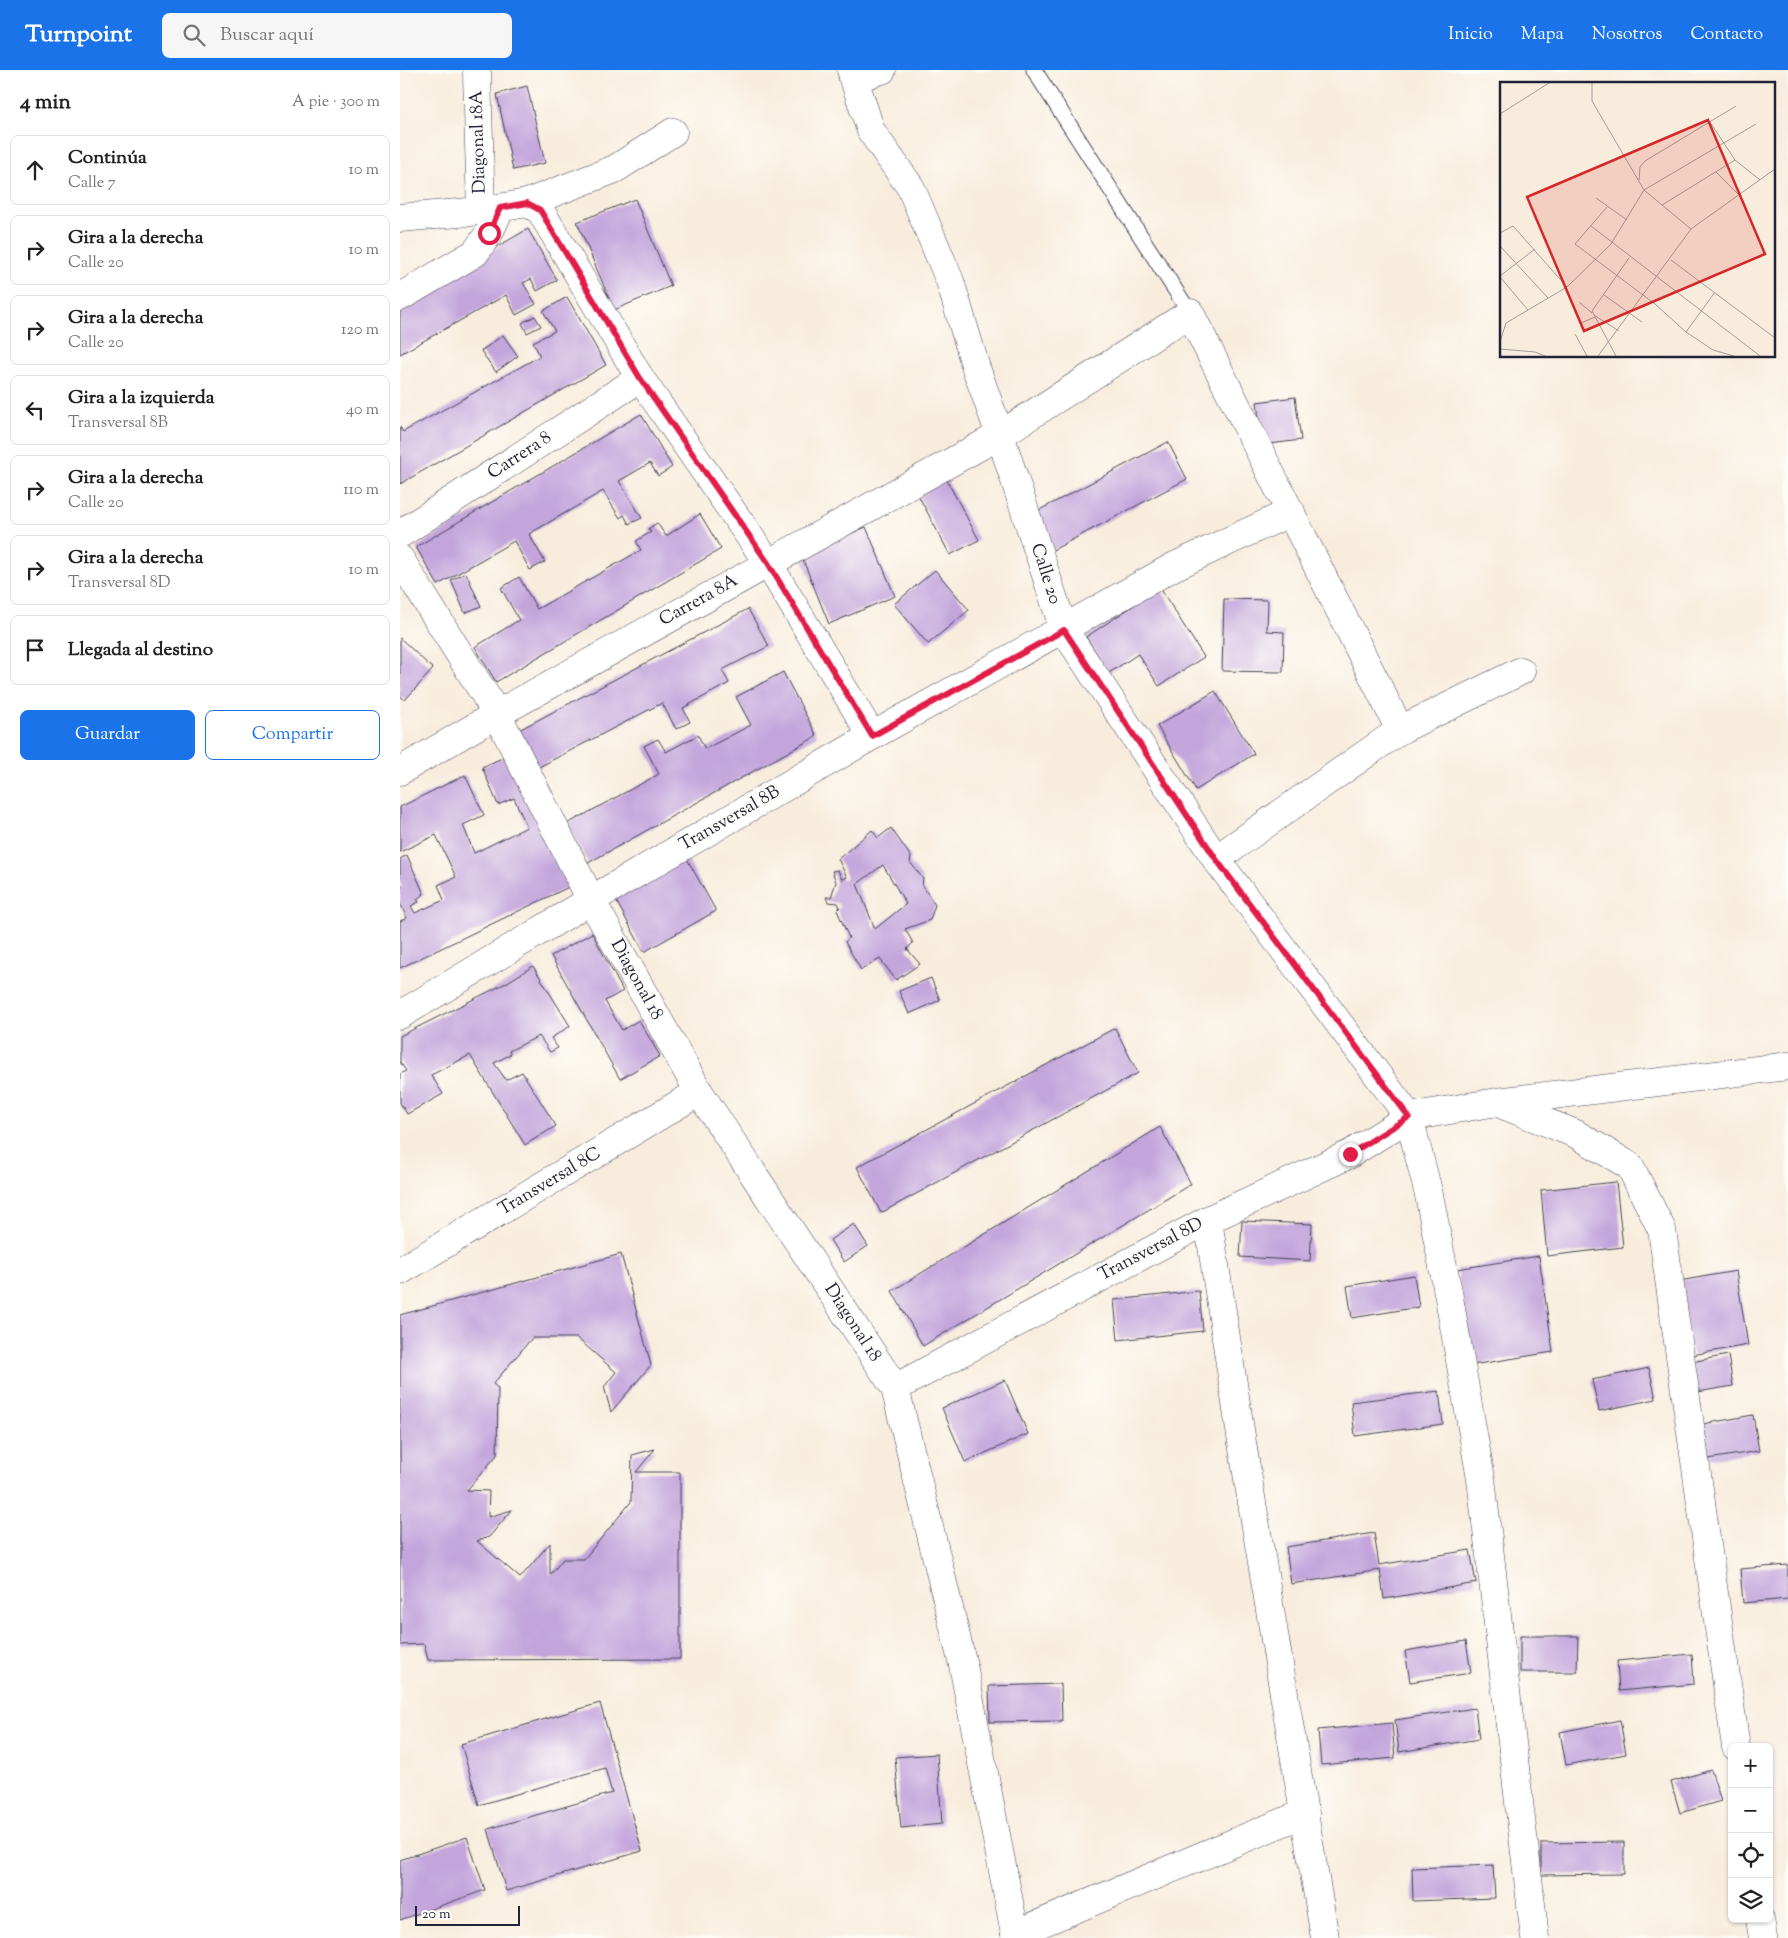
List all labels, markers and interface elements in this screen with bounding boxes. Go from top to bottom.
search box [162,13,512,58]
text: Turnpoint [25,18,132,52]
icon: search [180,21,208,49]
text: Buscar aquí [220,22,314,49]
text: Inicio [1448,22,1493,48]
text: Mapa [1521,22,1564,48]
text: Nosotros [1592,22,1662,48]
text: Contacto [1690,22,1763,48]
inset map [1500,82,1776,358]
text: 4 min [20,88,71,118]
street label: Diagonal 18A [464,90,494,194]
text: A pie · 300 m [292,91,380,114]
text: Continúa [68,145,147,172]
icon: ahead [21,156,49,184]
text: 10 m [349,159,379,182]
text: Calle 7 [68,172,116,195]
route start [478,222,501,245]
text: Gira a la derecha [68,225,203,252]
icon: right [21,236,49,264]
text: 10 m [349,239,379,262]
text: Calle 20 [68,252,124,275]
text: Gira a la derecha [68,305,203,332]
icon: right [21,316,49,344]
text: 120 m [341,319,379,342]
text: Calle 20 [68,332,124,355]
text: Gira a la izquierda [68,385,214,412]
icon: left [21,396,49,424]
text: 40 m [346,399,379,422]
text: Transversal 8B [68,412,168,435]
street label: Carrera 8 [483,425,557,487]
text: Gira a la derecha [68,465,203,492]
icon: right [21,476,49,504]
text: 110 m [343,479,379,502]
text: Calle 20 [68,492,124,515]
street label: Calle 20 [1023,540,1067,608]
text: Gira a la derecha [68,545,203,572]
icon: right [21,556,49,584]
text: 10 m [349,559,379,582]
street label: Carrera 8A [655,568,743,633]
text: Transversal 8D [68,572,171,595]
icon: arrive [21,636,49,664]
text: Llegada al destino [68,637,213,664]
button: Guardar [20,710,195,760]
button: Compartir [205,710,380,760]
street label: Transversal 8B [675,780,785,858]
street label: Diagonal 18 [603,935,669,1025]
street label: Transversal 8C [494,1141,606,1223]
route end [1339,1143,1362,1166]
street label: Transversal 8D [1094,1211,1208,1289]
street label: Diagonal 18 [817,1279,887,1367]
map controls [1728,1743,1773,1923]
button: + [1728,1743,1773,1788]
button: − [1728,1788,1773,1833]
button: locate [1728,1833,1773,1878]
button: layers [1728,1878,1773,1923]
scale bar [415,1903,520,1926]
text: 20 m [422,1905,451,1925]

